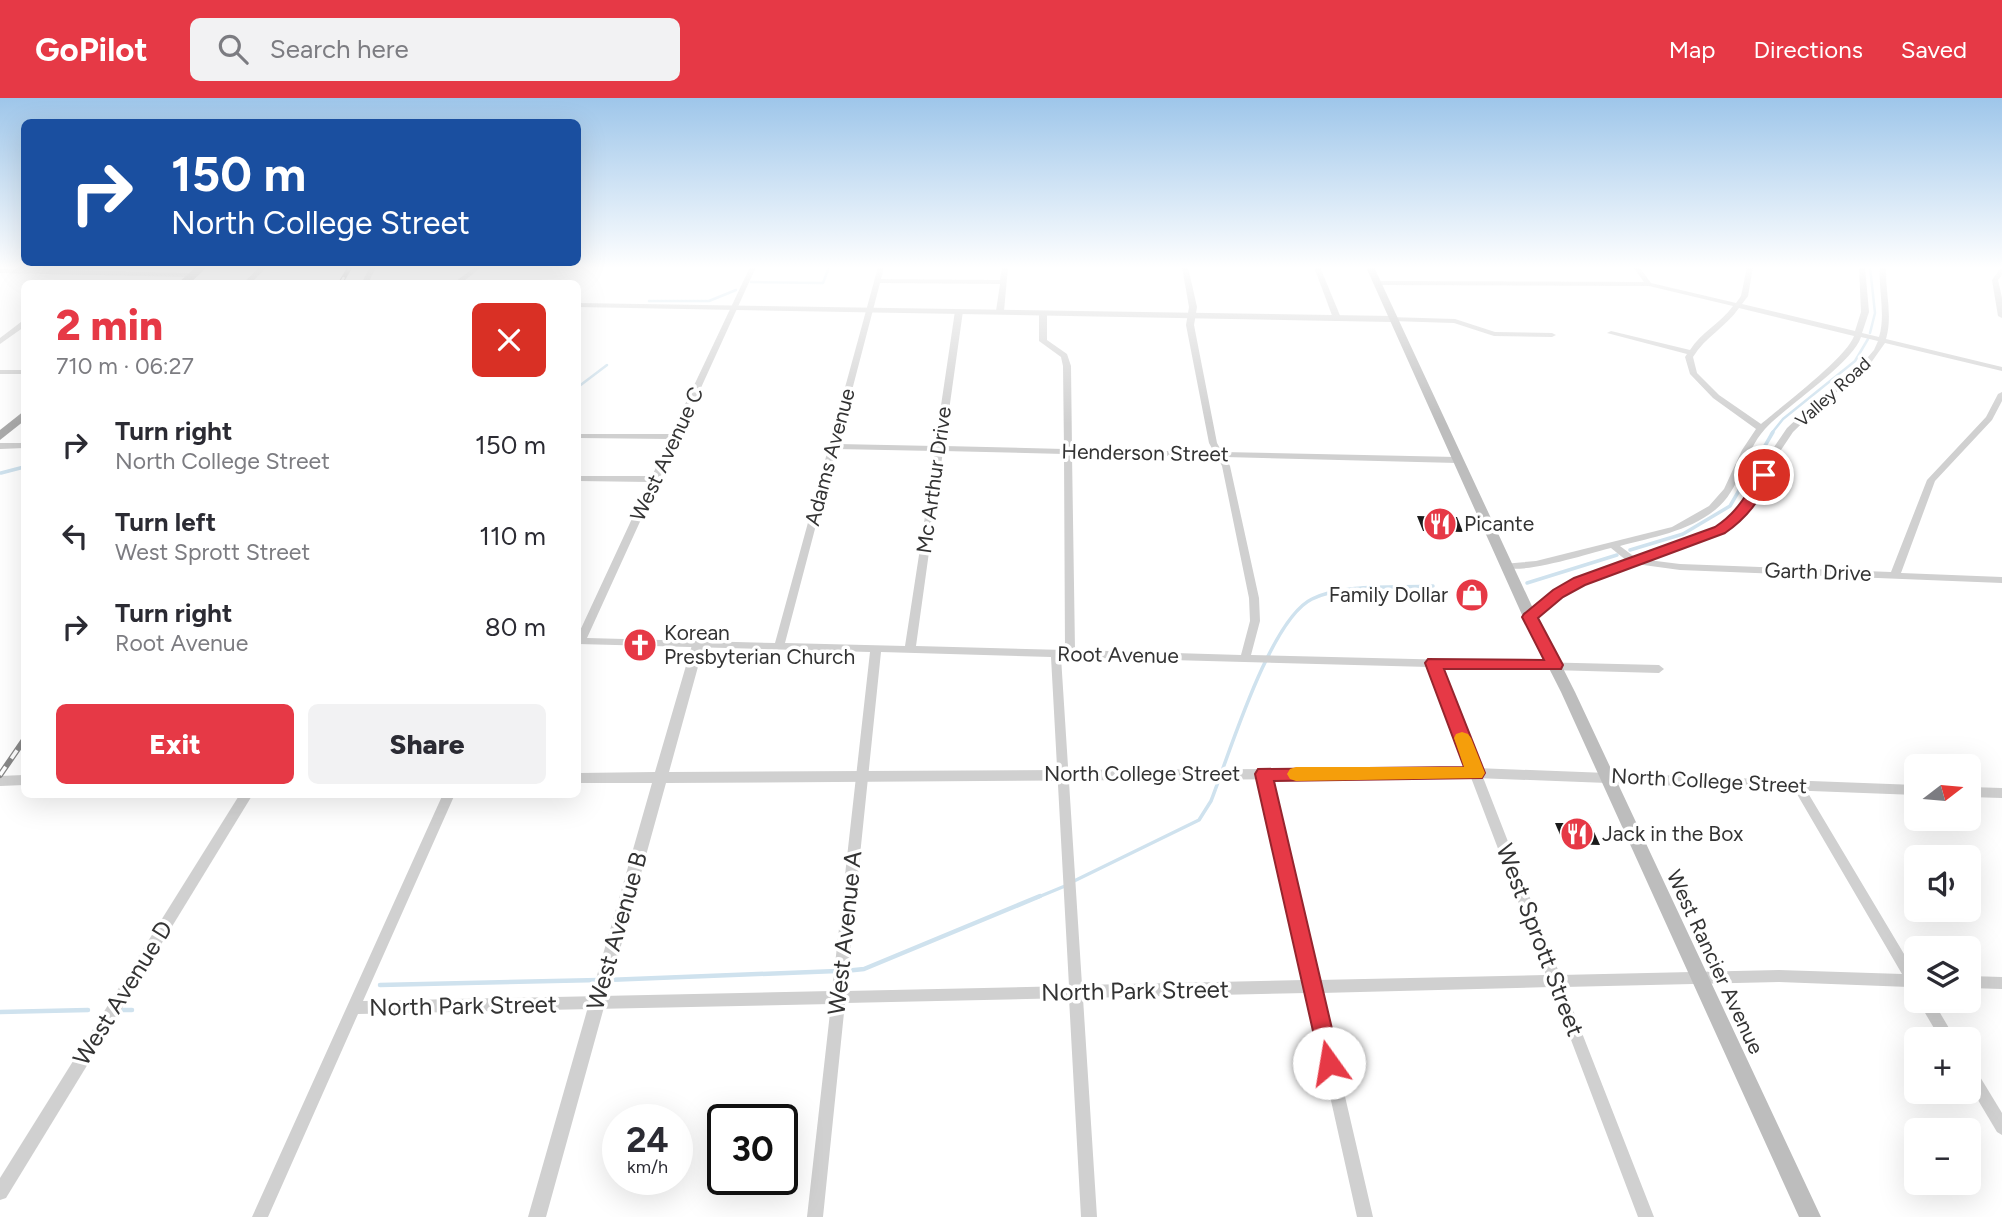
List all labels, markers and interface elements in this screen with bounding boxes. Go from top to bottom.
search box [190,18,680,81]
text: GoPilot [35,30,148,69]
icon: search [214,30,252,68]
text: Search here [270,33,409,65]
text: Map [1669,35,1715,64]
text: Directions [1753,35,1863,64]
text: Saved [1901,35,1967,64]
text: 150 m [171,144,306,203]
icon: right [56,147,147,238]
text: North College Street [171,204,470,242]
text: 2 min [56,300,163,351]
button: close [472,303,546,377]
text: 710 m · 06:27 [56,352,194,380]
street label: Valley Road [1791,352,1875,432]
street label: West Avenue C [625,383,709,525]
street label: Adams Avenue [799,386,860,528]
street label: Mc Arthur Drive [911,405,956,555]
text: Turn right [115,415,232,447]
icon: right [56,426,94,464]
text: 150 m [475,429,546,461]
street label: Henderson Street [1061,439,1229,466]
pin [1734,445,1794,505]
text: North College Street [115,447,330,475]
icon: arrive [1745,456,1783,494]
restaurant icon: Picante [1421,505,1459,543]
text: Turn left [115,506,216,538]
place label: Picante [1464,511,1534,536]
icon: left [56,517,94,555]
text: 110 m [479,520,546,552]
text: West Sprott Street [115,538,310,566]
street label: Garth Drive [1764,557,1872,586]
shop icon: Family Dollar [1453,576,1491,614]
place label: Family Dollar [1329,582,1448,607]
text: Turn right [115,597,232,629]
icon: right [56,608,94,646]
text: 80 m [485,611,546,643]
place label: Korean Presbyterian Church [664,620,855,669]
church icon: Korean Presbyterian Church [621,626,659,664]
text: Root Avenue [115,629,248,657]
street label: Root Avenue [1057,641,1179,668]
button: Exit [56,704,294,784]
button: Share [308,704,546,784]
north arrow [1904,754,1981,831]
map controls [1904,754,1981,1195]
street label: North College Street [1044,761,1240,786]
street label: North College Street [1610,763,1808,798]
restaurant icon: Jack in the Box [1558,815,1596,853]
place label: Jack in the Box [1602,821,1743,846]
street label: West Sprott Street [1490,840,1590,1040]
button: sound [1904,845,1981,922]
street label: West Avenue B [580,848,653,1013]
street label: West Avenue A [821,849,868,1016]
street label: West Rancier Avenue [1662,866,1769,1058]
street label: West Avenue D [67,915,179,1070]
button: layers [1904,936,1981,1013]
street label: North Park Street [1041,974,1229,1007]
street label: North Park Street [369,989,557,1022]
position arrow [1292,1026,1366,1100]
button: + [1904,1027,1981,1104]
speed limit sign: 30 [707,1104,798,1195]
button: − [1904,1118,1981,1195]
text: 24 [626,1119,669,1161]
text: km/h [627,1156,668,1178]

